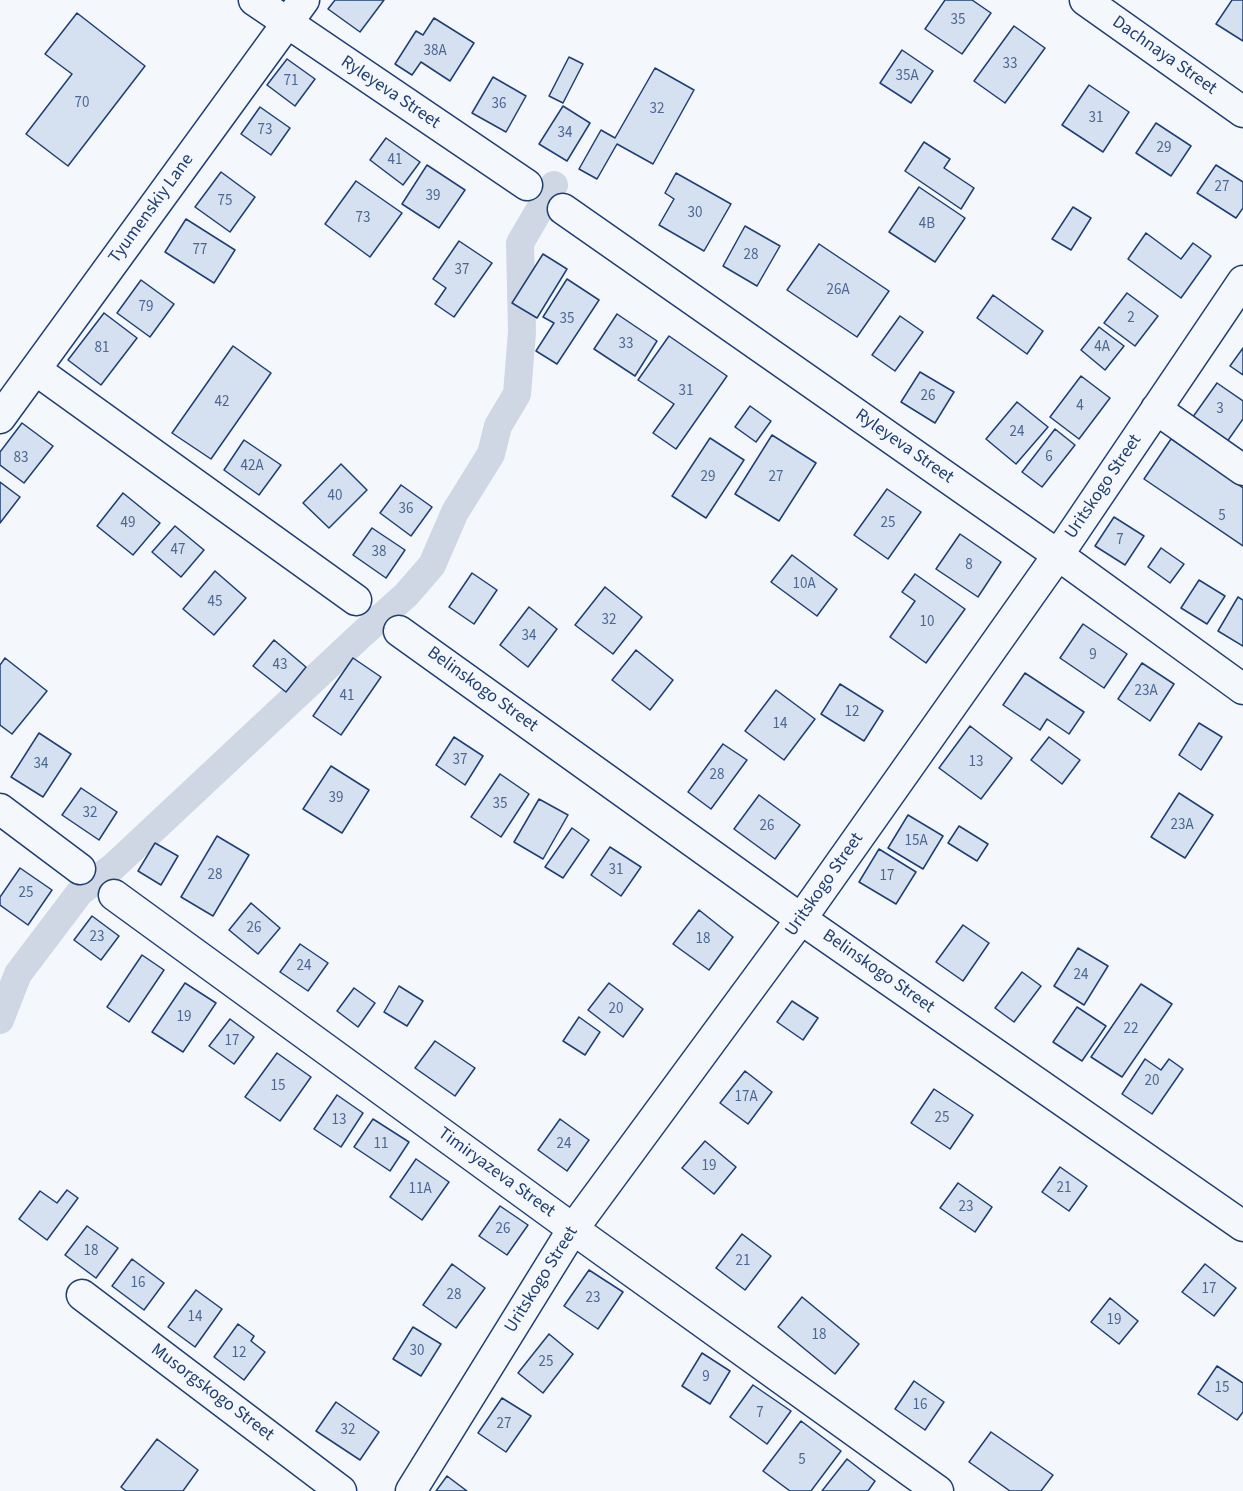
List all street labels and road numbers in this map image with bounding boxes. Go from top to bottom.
street label: Dachnaya Street [1107,12,1221,100]
street label: Ryleyeva Street [336,52,444,134]
street label: Tyumenskiy Lane [105,150,199,268]
street label: Ryleyeva Street [851,405,957,489]
street label: Uritskogo Street [1061,431,1147,543]
street label: Belinskogo Street [422,643,542,737]
street label: Uritskogo Street [781,829,869,941]
street label: Belinskogo Street [818,925,938,1019]
street label: Timiryazeva Street [433,1123,559,1223]
street label: Uritskogo Street [501,1223,583,1337]
street label: Musorgskogo Street [146,1340,278,1446]

